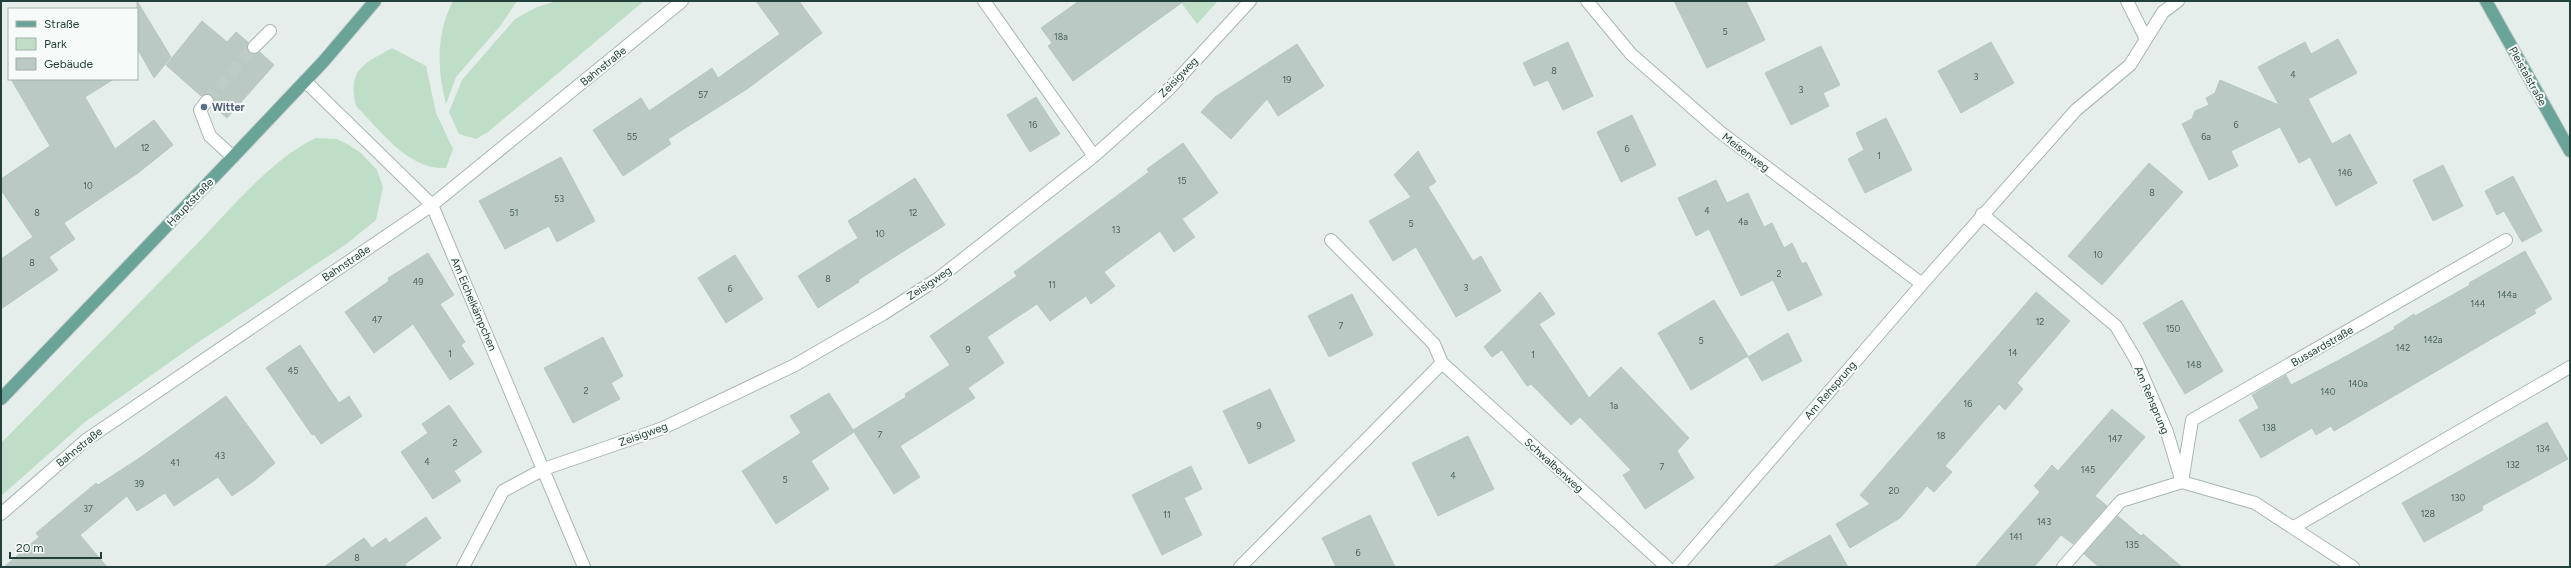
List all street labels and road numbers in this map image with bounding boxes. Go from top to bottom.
street label: Bahnstraße [578,44,629,89]
street label: Pleistalstraße [2506,44,2549,108]
street label: Zeisigweg [1156,55,1201,100]
street label: Meisenweg [1719,130,1772,174]
street label: Hauptstraße [164,176,216,229]
street label: Bahnstraße [320,243,373,284]
street label: Am Eichelkämpchen [448,256,499,353]
street label: Zeisigweg [905,264,954,303]
street label: Bussardstraße [2289,323,2356,369]
street label: Am Rehsprung [1802,359,1859,422]
street label: Am Rehsprung [2131,364,2172,436]
street label: Zeisigweg [617,420,669,449]
street label: Bahnstraße [54,425,105,470]
street label: Schwalbenweg [1522,436,1586,495]

